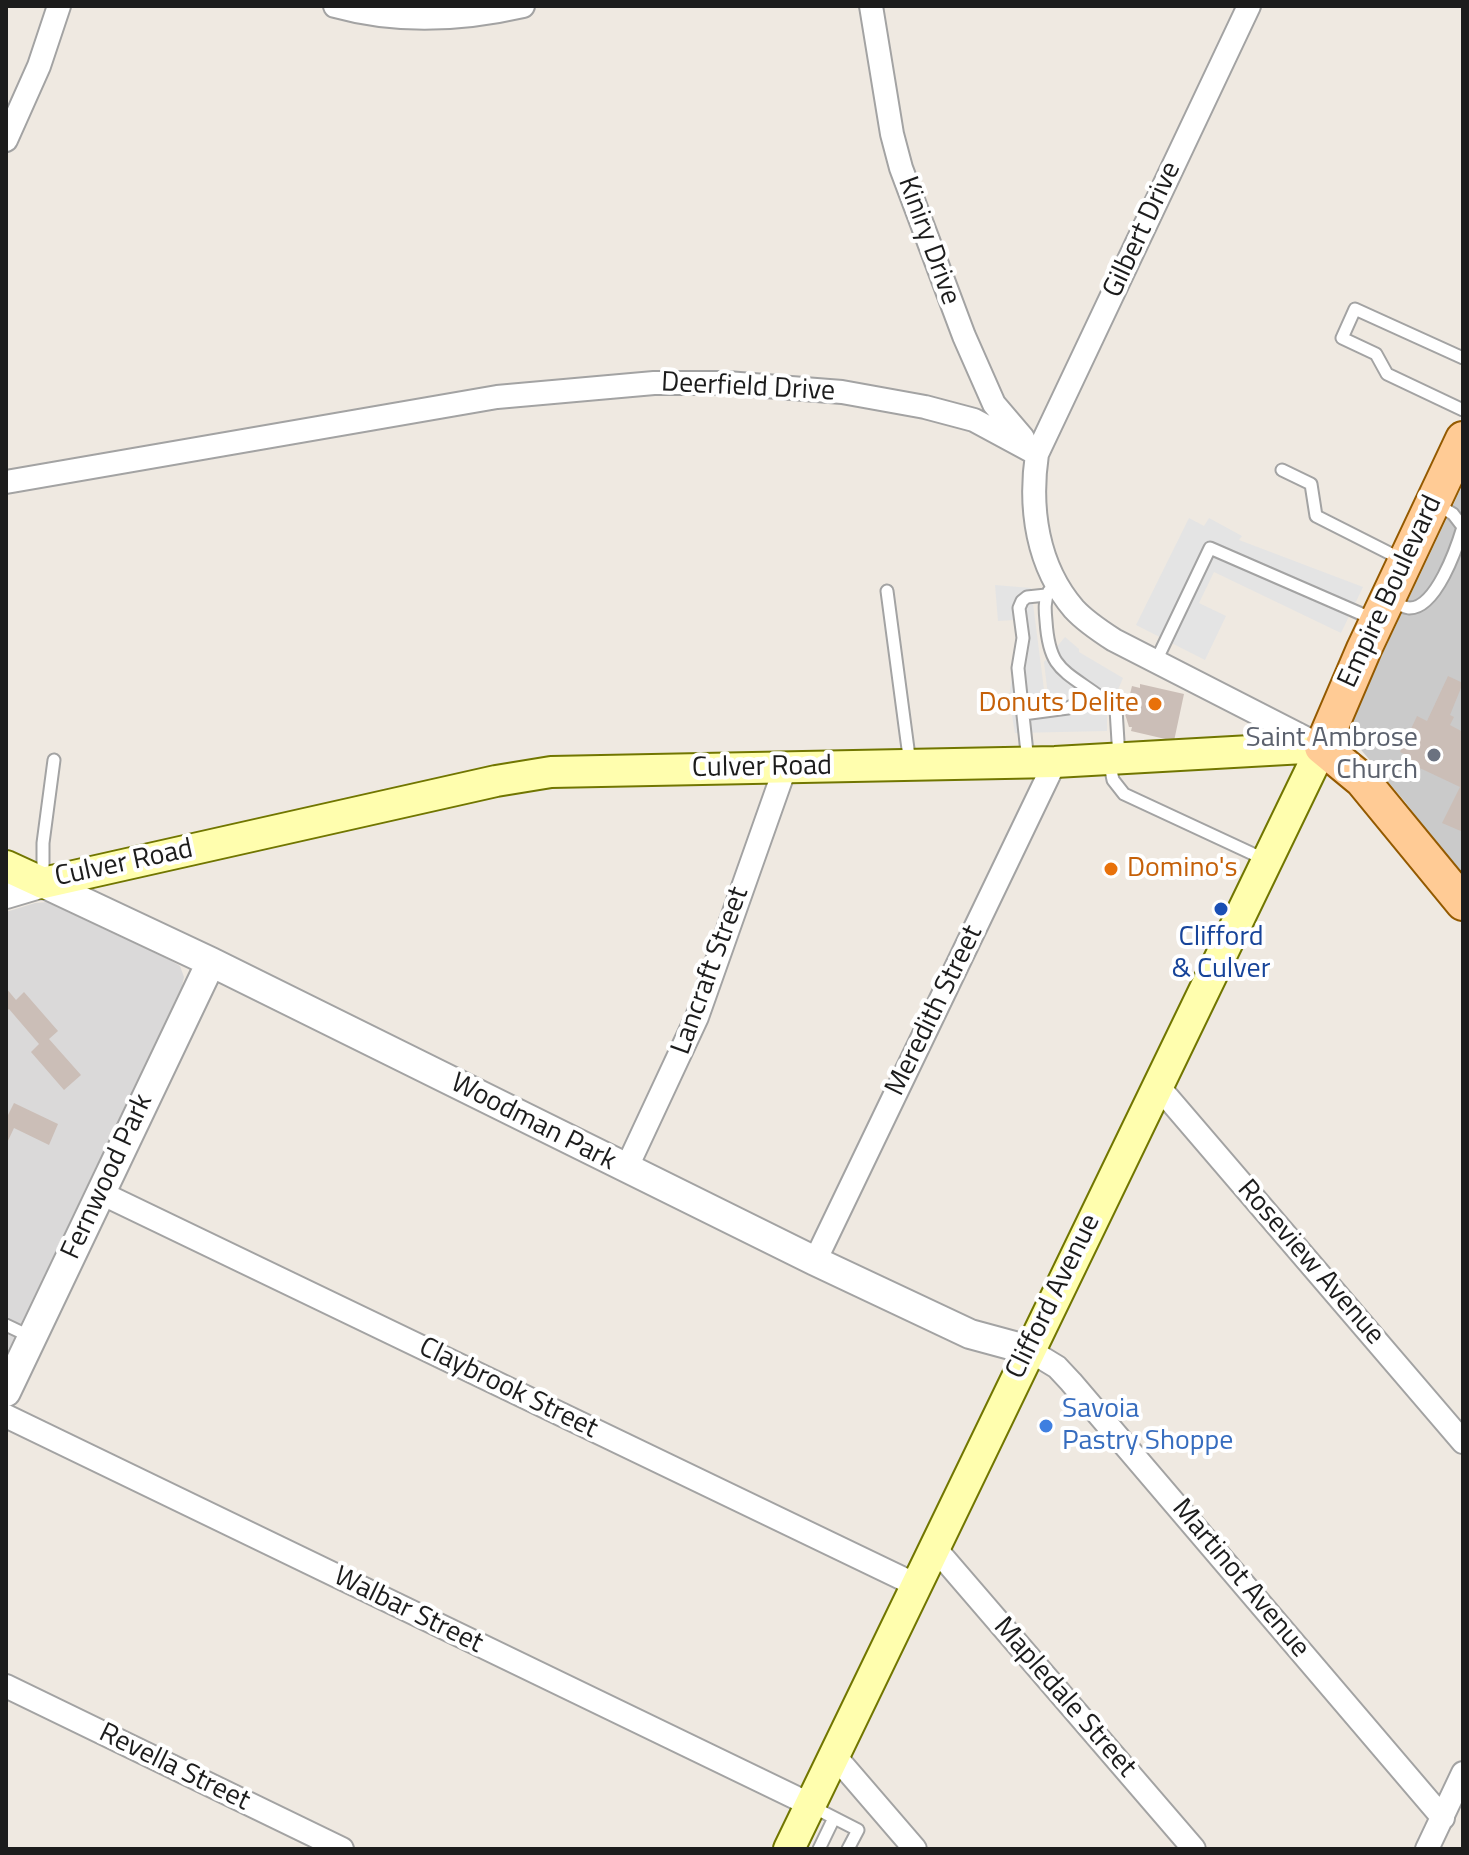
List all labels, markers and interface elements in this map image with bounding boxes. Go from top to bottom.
street label: Gilbert Drive [1097,157,1189,303]
street label: Kiniry Drive [889,172,967,310]
street label: Deerfield Drive [660,367,836,409]
street label: Empire Boulevard [1332,491,1450,693]
place label: Donuts Delite [978,687,1139,721]
marker: Donuts Delite [1146,695,1164,713]
place label: Saint Ambrose Church [1246,722,1418,788]
marker: Saint Ambrose Church [1425,746,1443,764]
street label: Culver Road [692,750,832,786]
street label: Culver Road [52,833,196,895]
place label: Domino's [1127,852,1237,886]
marker: Domino's [1102,860,1120,878]
street label: Lancraft Street [665,883,757,1059]
marker: Clifford & Culver [1212,900,1230,918]
street label: Meredith Street [879,920,991,1102]
place label: Clifford & Culver [1172,921,1270,987]
street label: Woodman Park [445,1067,621,1179]
street label: Fernwood Park [55,1089,161,1265]
street label: Roseview Avenue [1229,1174,1391,1352]
street label: Clifford Avenue [1000,1209,1108,1385]
street label: Claybrook Street [413,1331,603,1447]
place label: Savoia Pastry Shoppe [1062,1393,1233,1459]
marker: Savoia Pastry Shoppe [1037,1417,1055,1435]
street label: Martinot Avenue [1164,1493,1316,1665]
street label: Walbar Street [328,1560,488,1662]
street label: Mapledale Street [985,1611,1143,1785]
street label: Revella Street [93,1717,255,1819]

